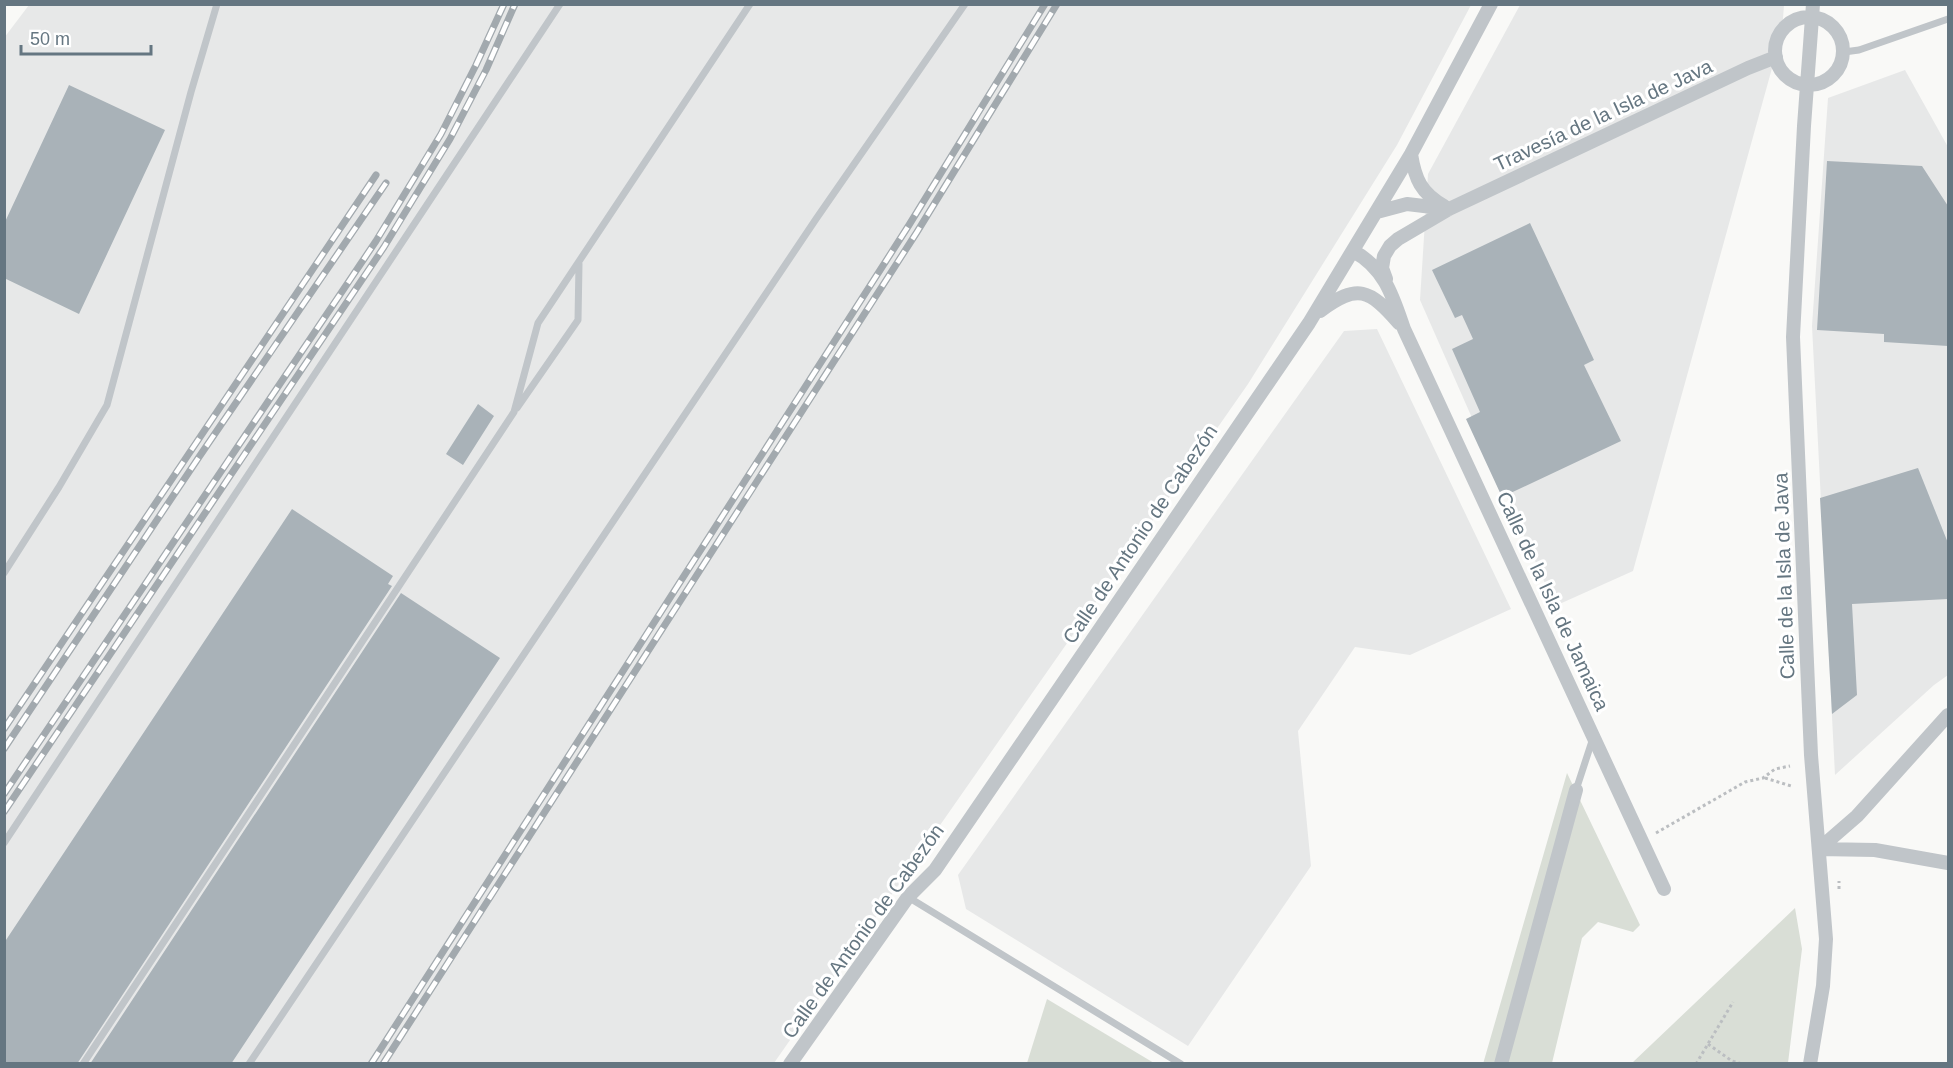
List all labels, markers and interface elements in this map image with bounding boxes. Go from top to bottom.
scale bar [21,18,152,56]
text: 50 m [30,29,70,49]
street label: Travesía de la Isla de Java [1490,54,1716,175]
street label: Calle de Antonio de Cabezón [1058,420,1222,648]
street label: Calle de la Isla de Java [1769,471,1799,680]
street label: Calle de la Isla de Jamaica [1493,488,1614,715]
street label: Calle de Antonio de Cabezón [778,820,948,1042]

